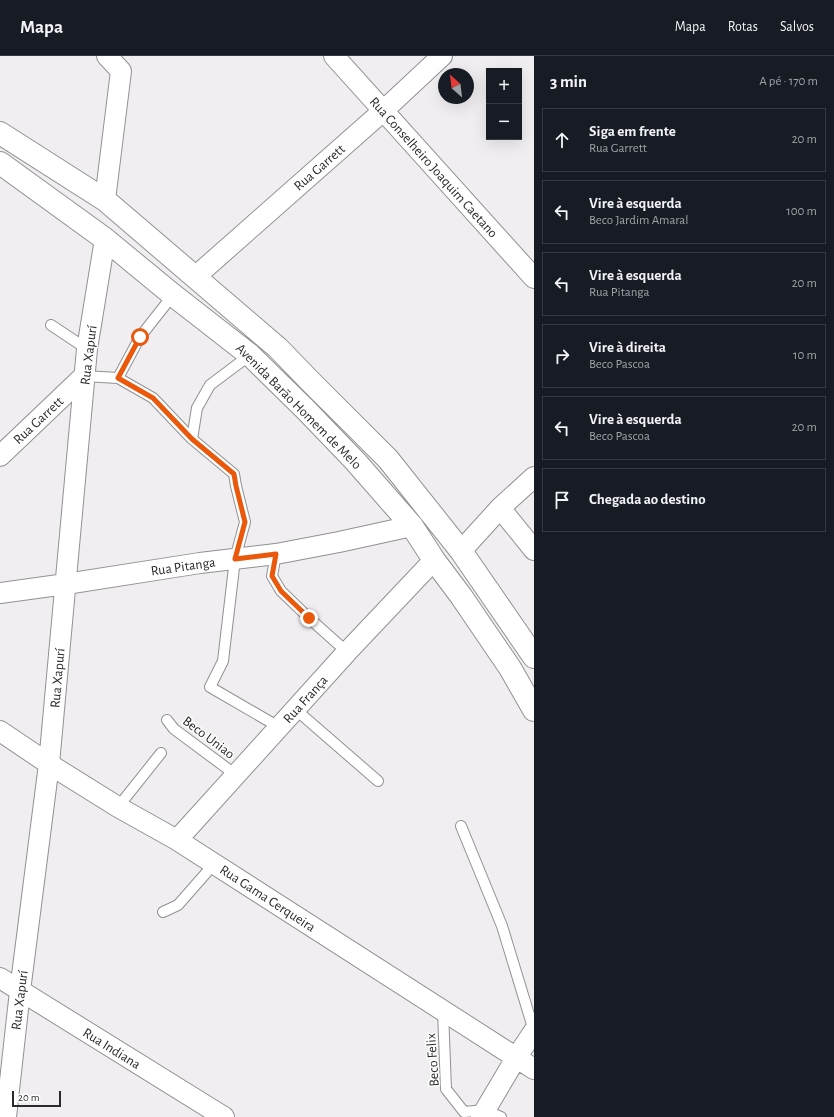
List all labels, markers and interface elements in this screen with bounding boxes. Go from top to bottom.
text: Mapa [20,18,63,37]
text: Mapa [675,20,706,34]
text: Rotas [728,20,758,34]
text: Salvos [780,20,814,34]
north arrow [438,68,474,104]
map controls [486,68,522,140]
button: + [486,68,522,104]
text: 3 min [550,73,587,90]
text: A pé · 170 m [759,75,818,88]
street label: Rua Conselheiro Joaquim Caetano [367,95,500,241]
button: − [486,104,522,140]
text: Siga em frente [589,124,676,139]
icon: ahead [551,129,573,151]
text: 20 m [792,133,817,146]
street label: Rua Garrett [292,142,348,194]
text: Rua Garrett [589,142,647,155]
text: Vire à esquerda [589,196,682,211]
icon: left [551,201,573,223]
text: 100 m [786,205,817,218]
text: Beco Jardim Amaral [589,214,689,227]
text: Vire à esquerda [589,268,682,283]
icon: left [551,273,573,295]
text: 20 m [792,277,817,290]
text: Rua Pitanga [589,286,650,299]
street label: Rua Xapurí [78,324,100,386]
route start [131,328,149,346]
text: Vire à direita [589,340,666,355]
street label: Avenida Barão Homem de Melo [233,341,364,472]
icon: right [551,345,573,367]
text: 10 m [793,349,817,362]
text: Beco Pascoa [589,358,650,371]
street label: Rua Garrett [11,394,67,447]
text: Vire à esquerda [589,412,682,427]
icon: left [551,417,573,439]
text: 20 m [792,421,817,434]
text: Beco Pascoa [589,430,650,443]
icon: arrive [551,489,573,511]
text: Chegada ao destino [589,492,706,507]
street label: Rua Pitanga [150,555,217,578]
route end [300,609,318,627]
street label: Rua Xapurí [48,647,68,709]
street label: Rua França [281,673,331,726]
street label: Beco Uniao [180,714,237,762]
street label: Rua Gama Cerqueira [217,863,318,935]
street label: Rua Xapurí [9,969,31,1031]
street label: Rua Indiana [80,1026,143,1072]
street label: Beco Felix [424,1033,442,1087]
scale bar [12,1089,61,1108]
text: 20 m [18,1092,39,1103]

